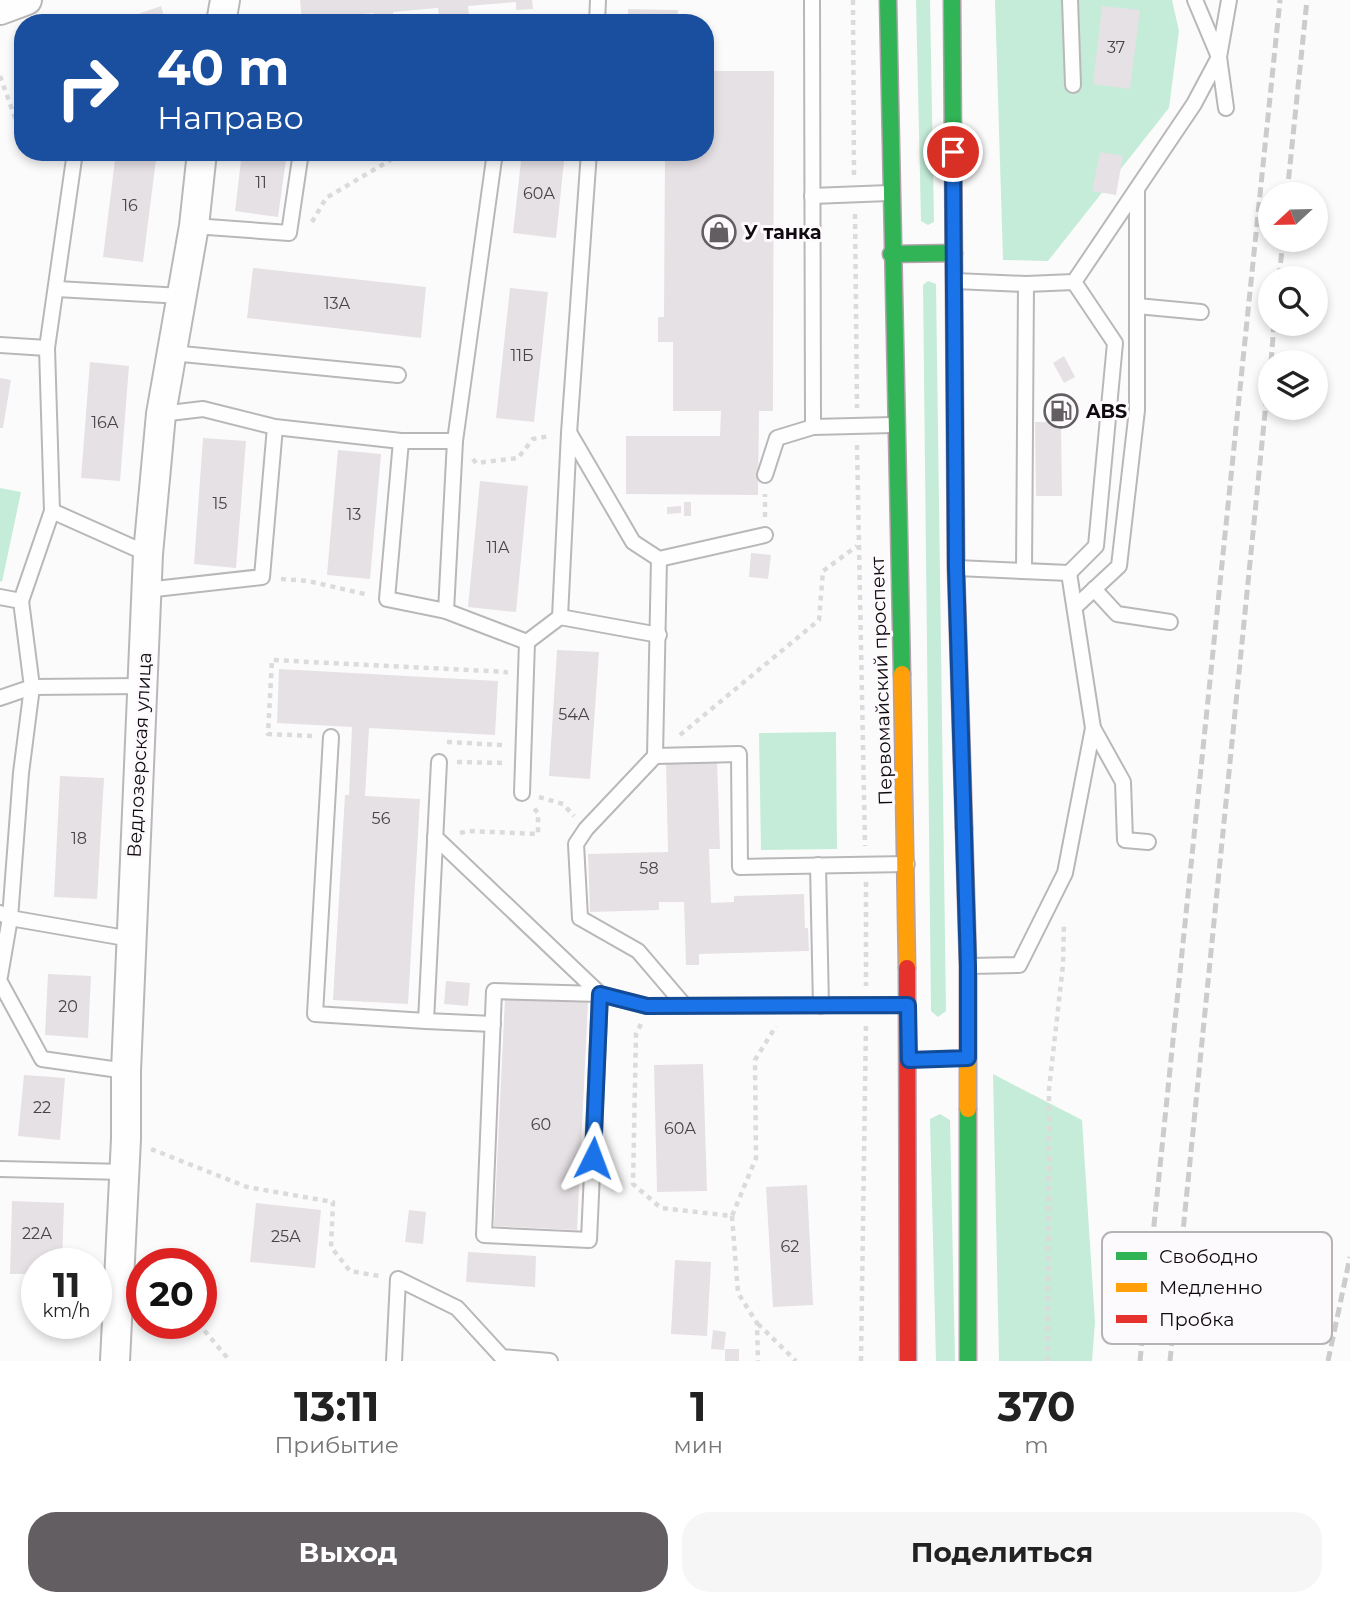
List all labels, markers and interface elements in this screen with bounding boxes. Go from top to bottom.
text: 40 m [157,38,289,97]
house number: 37 [1107,38,1125,57]
icon: right [42,42,133,133]
text: Направо [157,98,304,137]
pin [923,122,983,182]
icon: arrive [934,133,972,171]
house number: 11 [255,173,267,192]
north arrow [1258,182,1328,252]
map controls [1258,182,1328,420]
house number: 60А [523,184,555,203]
house number: 16 [122,196,138,215]
shop icon: У танка [700,213,738,251]
place label: У танка [744,221,821,244]
button: search [1258,266,1328,336]
house number: 13А [324,294,350,313]
house number: 11Б [510,346,534,365]
button: layers [1258,350,1328,420]
fuel station icon: ABS [1042,392,1080,430]
place label: ABS [1085,400,1127,423]
house number: 16А [91,413,119,432]
house number: 15 [213,494,227,513]
house number: 13 [347,505,361,524]
house number: 11А [486,538,510,557]
street label: Первомайский проспект [866,556,897,806]
street label: Ведлозерская улица [123,652,156,858]
house number: 54А [558,705,590,724]
house number: 56 [372,809,391,828]
house number: 18 [71,829,87,848]
house number: 58 [639,859,659,878]
house number: 20 [58,997,78,1016]
house number: 22 [33,1098,51,1117]
house number: 60 [531,1115,551,1134]
house number: 60А [664,1119,696,1138]
position arrow [556,1121,630,1195]
house number: 22А [22,1224,52,1243]
house number: 25А [271,1227,301,1246]
legend [1102,1232,1332,1344]
house number: 62 [781,1237,799,1256]
text: Свободно [1159,1245,1258,1268]
speed limit sign: 20 [126,1248,217,1339]
text: 11 [53,1263,80,1306]
text: Медленно [1159,1276,1263,1299]
text: km/h [42,1300,91,1322]
text: Пробка [1159,1308,1234,1331]
text: 13:11 [294,1380,379,1432]
text: 1 [690,1380,706,1432]
text: 370 [997,1380,1076,1432]
text: Прибытие [274,1431,399,1459]
text: мин [673,1431,723,1459]
text: m [1024,1431,1049,1459]
button: Выход [28,1512,668,1592]
button: Поделиться [682,1512,1322,1592]

